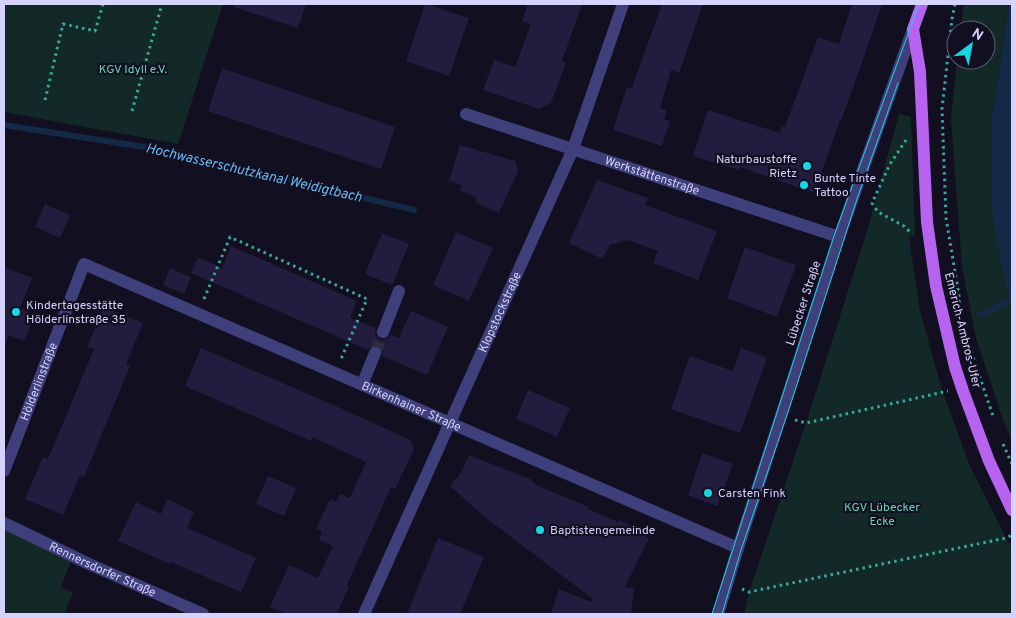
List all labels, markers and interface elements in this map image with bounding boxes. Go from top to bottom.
north arrow [946,20,996,70]
text: N [968,25,986,45]
park label: KGV Idyll e.V. [99,62,167,78]
water label: Hochwasserschutzkanal Weidigtbach [144,140,364,207]
place label: Naturbaustoffe Rietz [716,152,797,182]
street label: Werkstättenstraße [602,153,701,199]
marker: Naturbaustoffe Rietz [801,160,813,172]
place label: Bunte Tinte Tattoo [814,171,876,201]
marker: Bunte Tinte Tattoo [798,179,810,191]
street label: Lübecker Straße [783,259,825,348]
street label: Klopstockstraße [476,270,526,355]
street label: Emerich-Ambros-Ufer [940,271,984,390]
place label: Kindertagesstätte Hölderlinstraße 35 [26,298,126,328]
marker: Kindertagesstätte Hölderlinstraße 35 [10,306,22,318]
street label: Hölderlinstraße [17,340,62,423]
street label: Birkenhainer Straße [359,378,463,436]
place label: Carsten Fink [718,486,786,502]
marker: Carsten Fink [702,487,714,499]
park label: KGV Lübecker Ecke [844,500,920,530]
place label: Baptistengemeinde [550,523,655,539]
marker: Baptistengemeinde [534,524,546,536]
street label: Rennersdorfer Straße [46,539,158,601]

